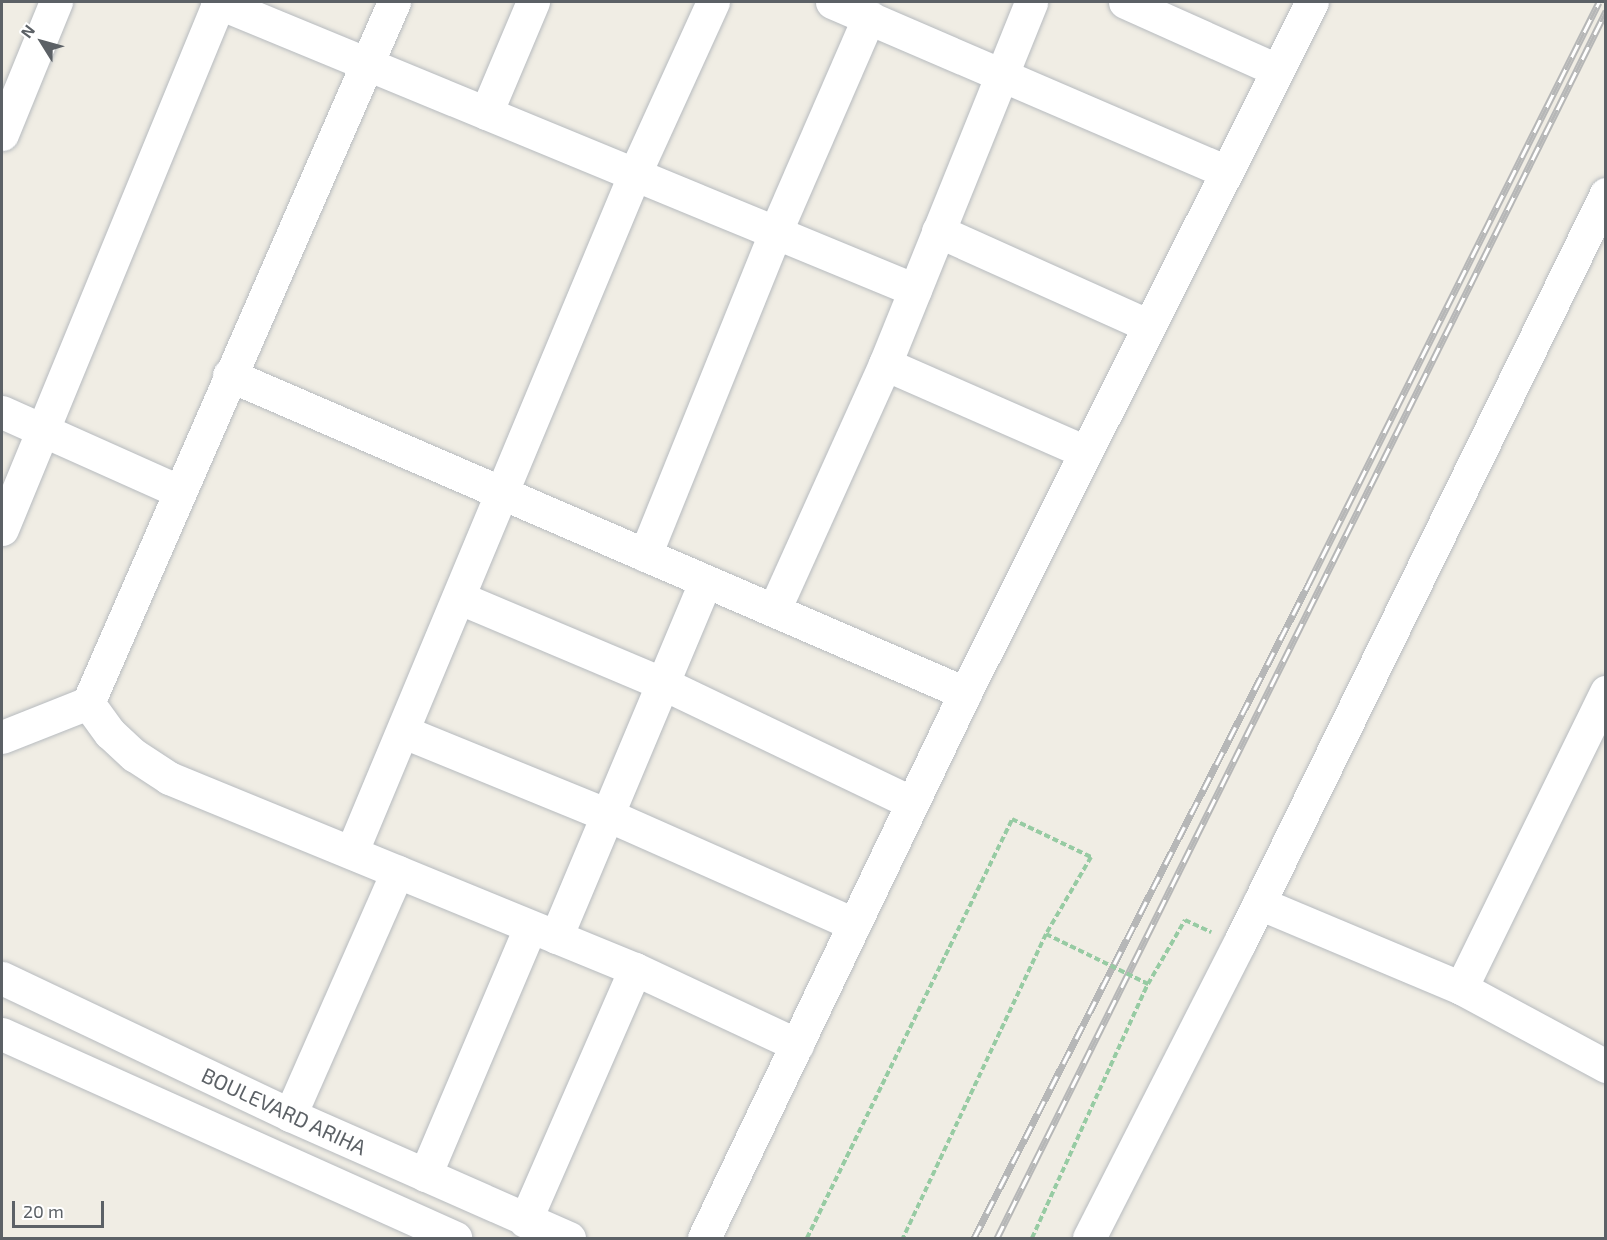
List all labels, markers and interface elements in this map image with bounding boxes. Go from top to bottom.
north arrow [12,12,72,72]
text: N [16,21,38,41]
street label: BOULEVARD ARIHA [198,1062,370,1160]
scale bar [15,1189,106,1227]
text: 20 m [23,1200,64,1222]

